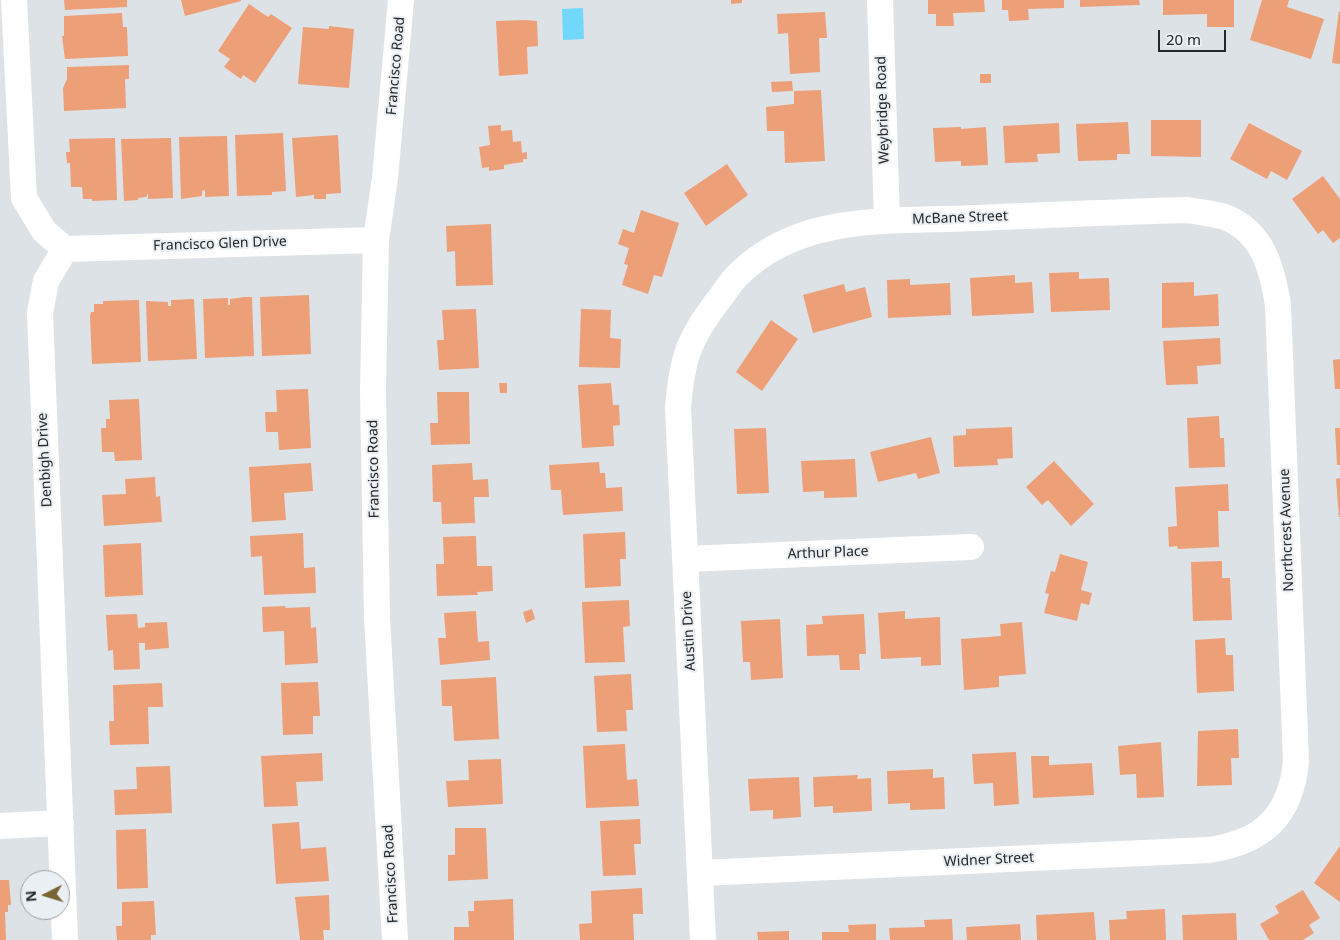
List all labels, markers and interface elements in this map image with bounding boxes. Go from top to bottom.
street label: Francisco Road [383,16,409,116]
scale bar [1160,20,1228,52]
text: 20 m [1166,29,1201,49]
street label: Weybridge Road [873,56,893,164]
street label: McBane Street [912,208,1008,228]
street label: Francisco Glen Drive [153,233,287,255]
street label: Denbigh Drive [34,412,56,508]
street label: Francisco Road [365,419,383,519]
street label: Northcrest Avenue [1276,468,1298,592]
street label: Arthur Place [787,543,869,563]
street label: Austin Drive [679,591,699,671]
street label: Francisco Road [380,824,402,924]
street label: Widner Street [943,849,1035,871]
north arrow [20,870,70,920]
text: N [21,890,41,903]

